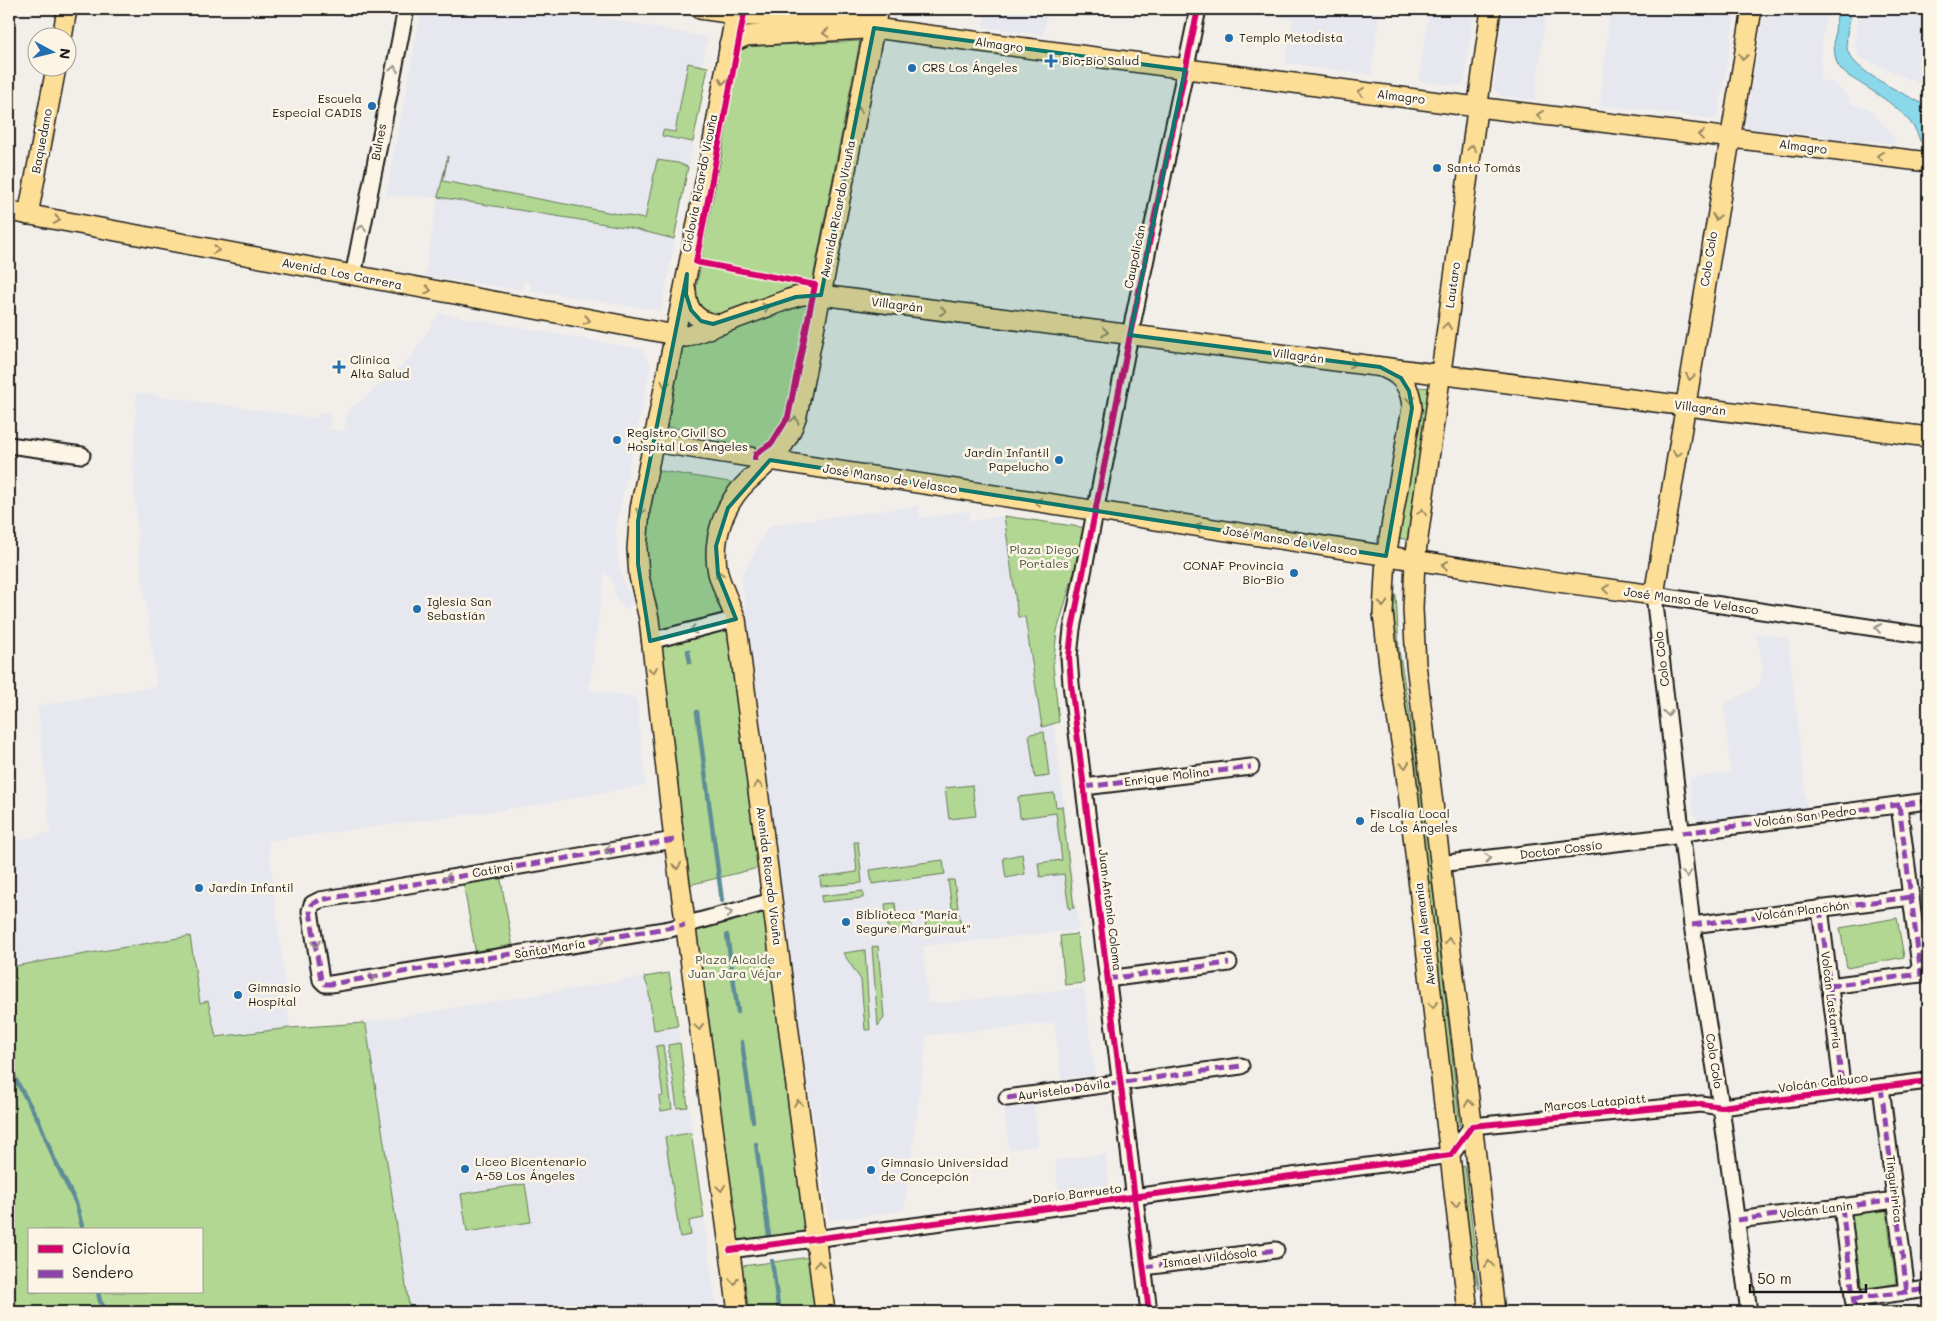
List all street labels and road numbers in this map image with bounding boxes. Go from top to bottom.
street label: Almagro [974,33,1024,55]
street label: Almagro [1376,85,1426,107]
street label: Baquedano [27,107,55,174]
street label: Ciclovia Ricardo Vicuña [678,112,720,253]
street label: Bulnes [367,122,389,161]
street label: Almagro [1778,135,1828,157]
street label: Avenida Ricardo Vicuña [816,139,858,279]
street label: Caupolicán [1119,223,1149,290]
street label: Colo Colo [1696,230,1720,287]
street label: Avenida Los Carrera [281,254,404,293]
street label: Lautaro [1441,261,1463,309]
street label: Villagrán [870,293,924,315]
street label: Villagrán [1271,344,1325,366]
street label: Villagrán [1673,396,1727,418]
street label: José Manso de Velasco [822,459,958,497]
street label: José Manso de Velasco [1222,521,1358,559]
street label: José Manso de Velasco [1623,583,1759,617]
street label: Colo Colo [1650,631,1672,688]
street label: Enrique Molina [1123,763,1211,789]
street label: Volcán San Pedro [1753,802,1857,830]
street label: Avenida Ricardo Vicuña [754,806,786,946]
street label: Doctor Cossío [1519,836,1603,862]
street label: Juan Antonio Coloma [1096,848,1126,972]
street label: Catirai [471,857,515,881]
street label: Avenida Alemania [1410,882,1438,987]
street label: Volcán Planchón [1754,896,1850,924]
street label: Santa María [513,934,587,962]
street label: Volcán Lastarria [1818,950,1846,1050]
street label: Colo Colo [1703,1032,1727,1089]
street label: Volcán Calbuco [1777,1069,1869,1095]
street label: Auristela Dávila [1016,1075,1111,1103]
street label: Marcos Latapiatt [1543,1090,1647,1114]
street label: Tinguiririca [1883,1154,1907,1224]
street label: Darío Barrueto [1031,1180,1122,1206]
street label: Volcán Lanin [1778,1197,1853,1221]
street label: Ismael Vildósola [1162,1243,1258,1271]

